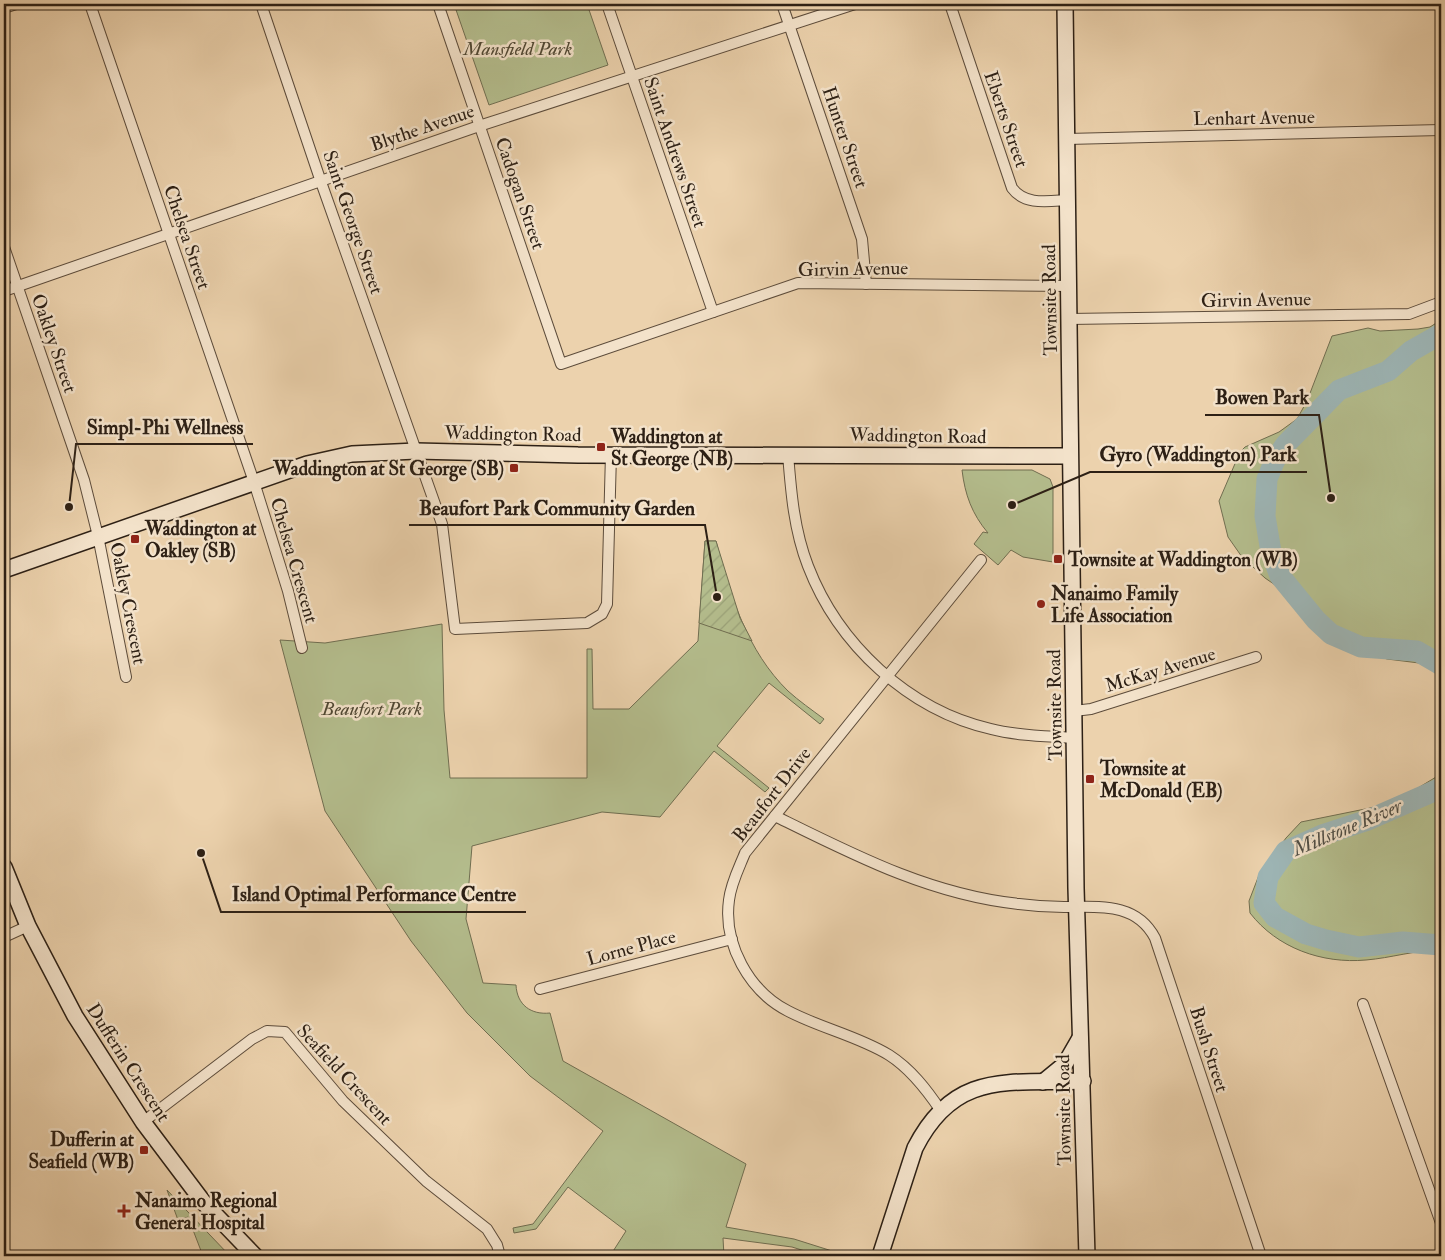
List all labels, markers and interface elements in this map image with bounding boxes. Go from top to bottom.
park label: Mansfield Park [463,37,573,61]
street label: Eberts Street [978,68,1034,171]
street label: Saint Andrews Street [638,74,712,231]
street label: Hunter Street [816,83,874,191]
street label: Blythe Avenue [367,99,478,157]
street label: Lenhart Avenue [1193,105,1315,131]
street label: Cadogan Street [490,134,550,253]
street label: Saint George Street [317,147,389,297]
street label: Chelsea Street [158,182,216,293]
street label: Townsite Road [1037,243,1063,356]
street label: Girvin Avenue [798,256,908,282]
street label: Girvin Avenue [1201,287,1311,313]
street label: Oakley Street [26,291,82,396]
callout: Bowen Park [1205,380,1319,415]
text: Bowen Park [1215,385,1309,410]
callout: Simpl-Phi Wellness [76,409,253,444]
text: Simpl-Phi Wellness [87,415,243,441]
street label: Waddington Road [443,421,582,447]
street label: Waddington Road [848,423,987,449]
place label: Waddington at St George (NB) [610,425,733,472]
callout: Gyro (Waddington) Park [1090,437,1307,472]
marker: Waddington at St George (NB) [595,441,607,453]
text: Gyro (Waddington) Park [1099,442,1297,468]
place label: Waddington at St George (SB) [272,457,504,482]
marker: Waddington at St George (SB) [508,462,520,474]
callout: Beaufort Park Community Garden [409,490,705,525]
street label: Chelsea Crescent [265,495,323,626]
text: Beaufort Park Community Garden [419,496,696,522]
place label: Waddington at Oakley (SB) [144,517,257,564]
marker: Waddington at Oakley (SB) [129,533,141,545]
street label: Oakley Crescent [104,540,152,666]
place label: Townsite at Waddington (WB) [1067,548,1298,573]
marker: Townsite at Waddington (WB) [1052,553,1064,565]
place label: Nanaimo Family Life Association [1050,582,1179,628]
marker: Nanaimo Family Life Association [1035,598,1047,610]
street label: McKay Avenue [1102,642,1218,698]
street label: Townsite Road [1042,648,1068,761]
park label: Beaufort Park [321,697,422,721]
street label: Beaufort Drive [727,742,816,847]
place label: Townsite at McDonald (EB) [1099,757,1223,803]
marker: Townsite at McDonald (EB) [1084,773,1096,785]
water label: Millstone River [1288,793,1407,862]
callout: Island Optimal Performance Centre [221,877,526,912]
text: Island Optimal Performance Centre [232,882,517,908]
street label: Lorne Place [584,925,678,971]
street label: Dufferin Crescent [81,999,175,1126]
street label: Bush Street [1184,1004,1234,1095]
street label: Seafield Crescent [291,1019,397,1130]
street label: Townsite Road [1051,1053,1077,1166]
place label: Dufferin at Seafield (WB) [29,1128,135,1174]
marker: Dufferin at Seafield (WB) [138,1144,150,1156]
place label: Nanaimo Regional General Hospital [134,1189,277,1236]
marker: Nanaimo Regional General Hospital [117,1204,131,1218]

